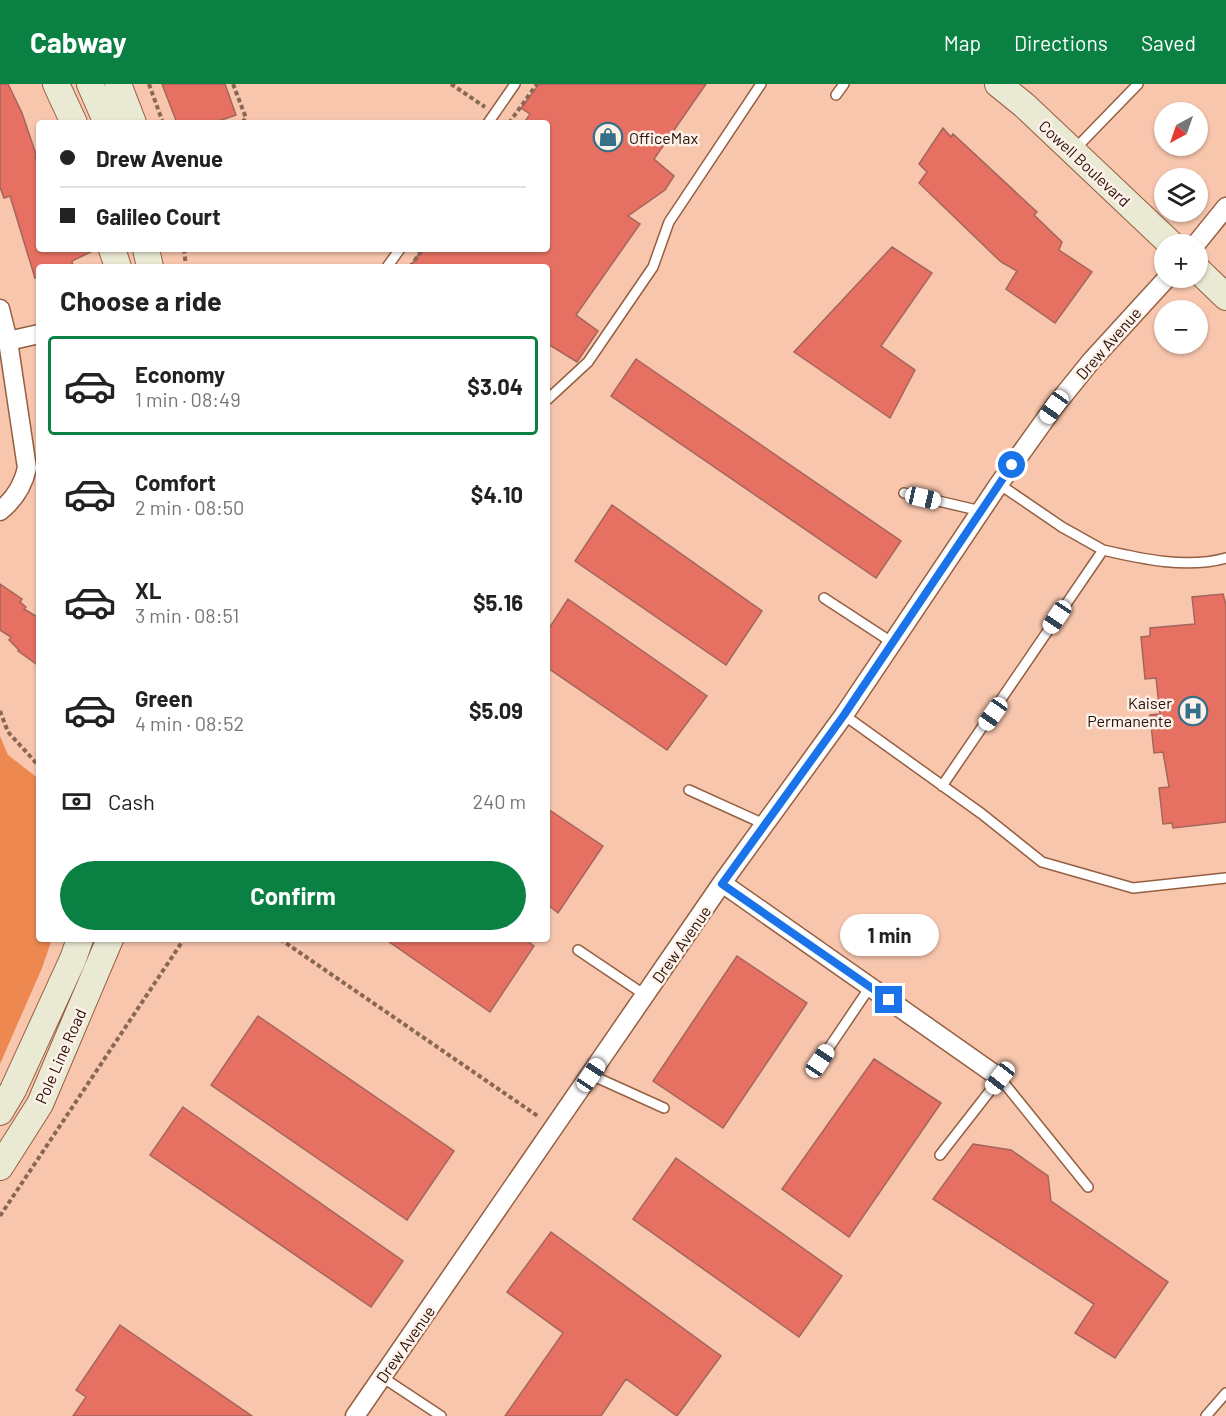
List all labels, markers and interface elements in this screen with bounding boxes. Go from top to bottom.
text: Cabway [30,25,127,59]
text: Map [944,30,981,55]
text: Directions [1014,30,1108,55]
text: Saved [1141,30,1196,55]
north arrow [1154,102,1208,156]
map controls [1154,102,1208,354]
street label: Cowell Boulevard [1035,116,1135,210]
shop icon: OfficeMax [592,121,624,153]
place label: OfficeMax [629,128,698,147]
text: Drew Avenue [96,145,223,171]
button: layers [1154,168,1208,222]
text: Galileo Court [96,203,221,229]
button: + [1154,234,1208,288]
text: Choose a ride [60,284,222,316]
button: − [1154,300,1208,354]
street label: Drew Avenue [1071,303,1145,383]
icon: car [63,359,117,413]
text: Economy [135,361,225,387]
text: $3.04 [467,373,523,399]
text: 1 min · 08:49 [135,387,241,411]
car [1036,387,1072,427]
route start [998,451,1025,478]
icon: car [63,467,117,521]
text: Comfort [135,469,216,495]
text: $4.10 [471,481,523,507]
car [903,485,943,511]
text: 2 min · 08:50 [135,495,244,519]
icon: car [63,575,117,629]
text: XL [135,577,161,603]
text: $5.16 [473,589,523,615]
car [1039,597,1075,637]
text: 3 min · 08:51 [135,603,239,627]
icon: car [63,683,117,737]
text: Green [135,685,193,711]
place label: Kaiser Permanente [1087,693,1172,730]
car [975,694,1011,734]
hospital icon: Kaiser Permanente [1177,695,1209,727]
text: $5.09 [469,697,523,723]
text: 4 min · 08:52 [135,711,244,735]
icon: cash [60,785,93,818]
text: Cash [108,788,155,814]
text: 240 m [472,789,526,813]
button: Confirm [60,861,526,930]
street label: Drew Avenue [648,902,714,986]
callout: 1 min [840,913,938,955]
text: 1 min [868,923,911,947]
route end [875,986,902,1013]
street label: Pole Line Road [31,1005,89,1107]
car [802,1041,838,1081]
car [573,1055,609,1095]
car [982,1058,1018,1098]
street label: Drew Avenue [372,1302,438,1386]

